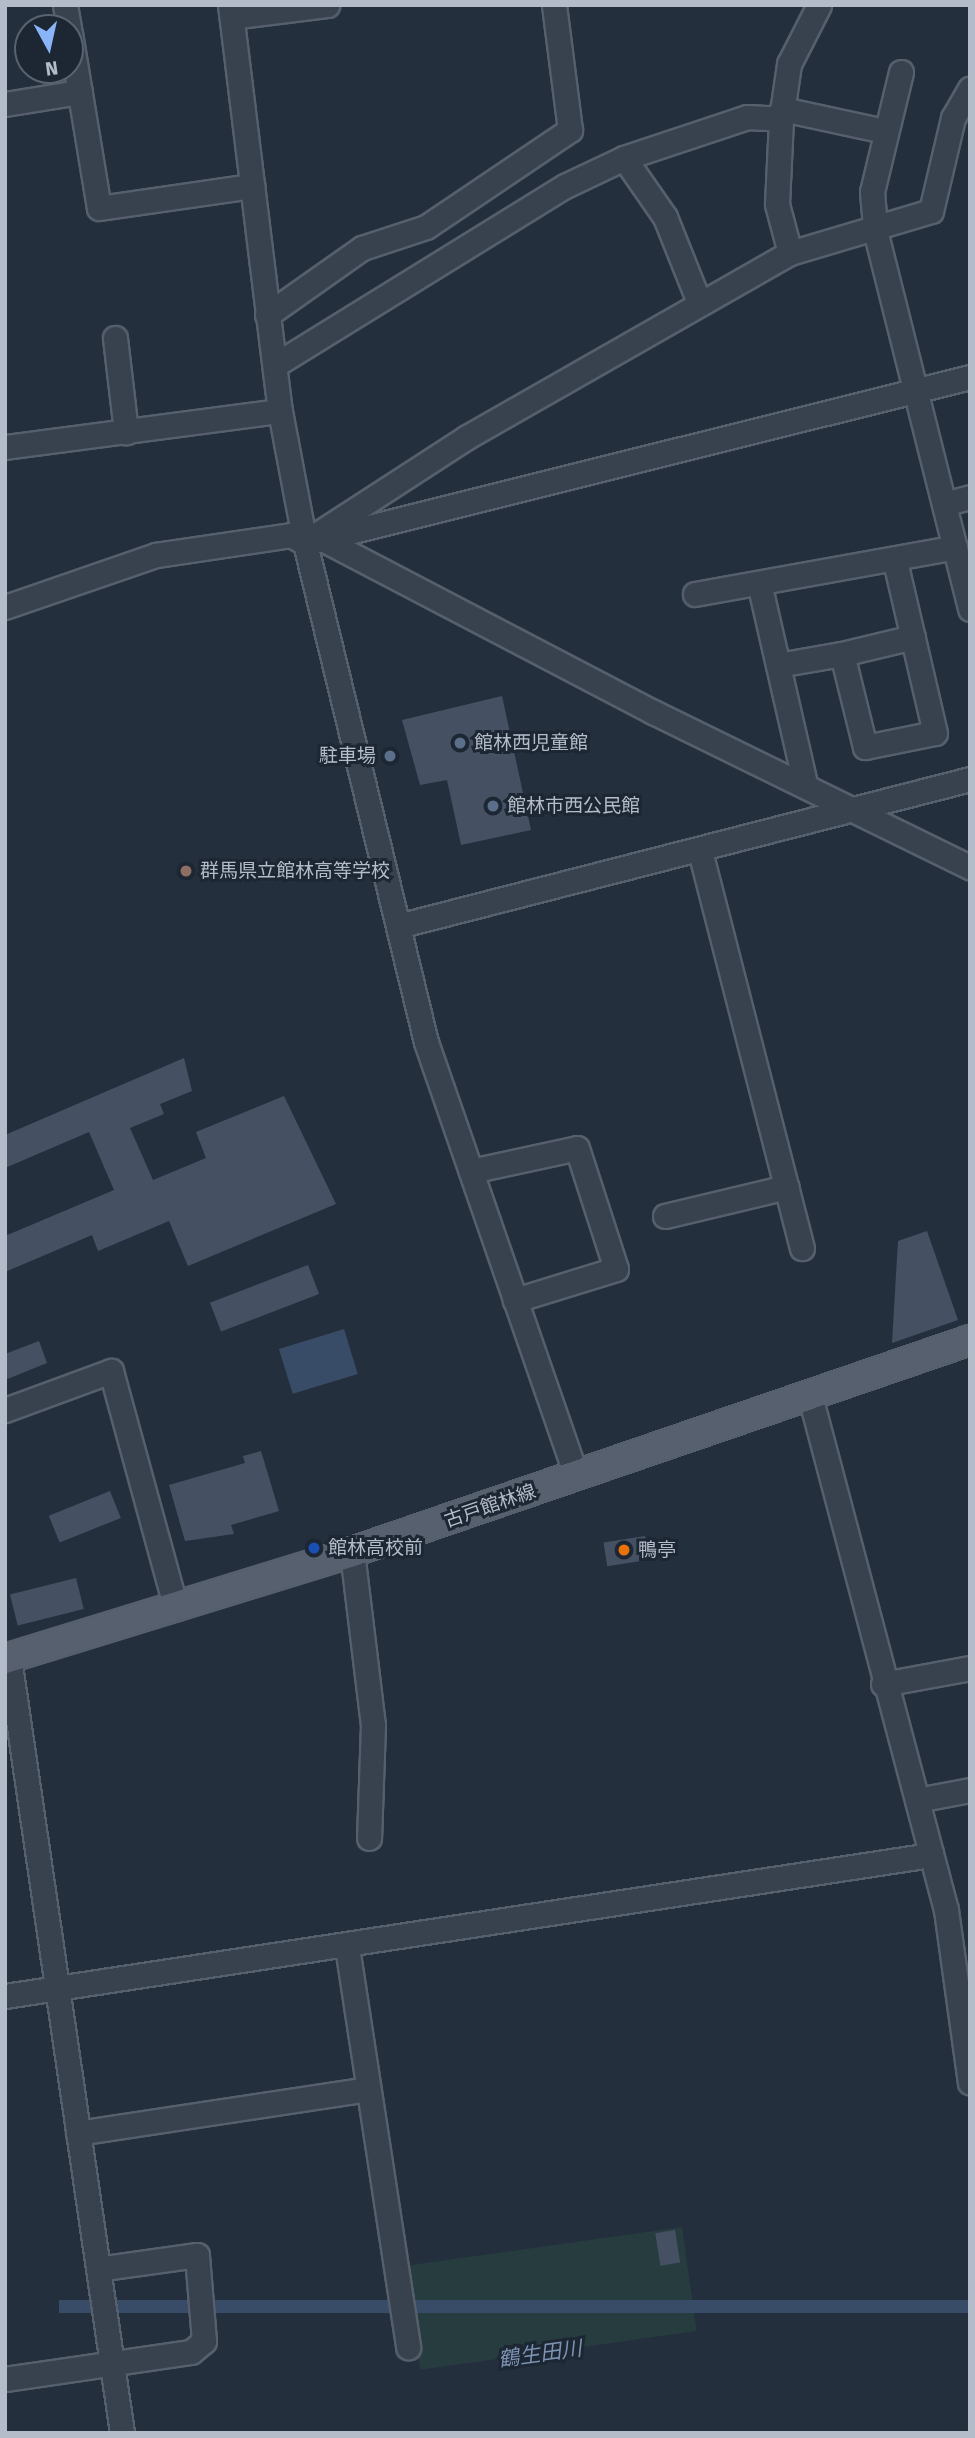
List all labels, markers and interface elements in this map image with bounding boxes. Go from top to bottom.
north arrow [14,14,84,84]
text: N [44,56,60,81]
place label: 館林西児童館 [474,732,588,754]
marker: 館林西児童館 [452,735,468,751]
place label: 駐車場 [319,745,376,767]
marker: 駐車場 [382,748,398,764]
place label: 館林市西公民館 [507,795,640,817]
marker: 館林市西公民館 [485,798,501,814]
place label: 群馬県立館林高等学校 [200,860,390,882]
marker: 群馬県立館林高等学校 [178,863,194,879]
street label: 古戸館林線 [441,1480,539,1532]
place label: 館林高校前 [328,1537,423,1559]
place label: 鴨亭 [638,1539,676,1561]
marker: 館林高校前 [306,1540,322,1556]
marker: 鴨亭 [616,1542,632,1558]
water label: 鶴生田川 [497,2336,583,2372]

